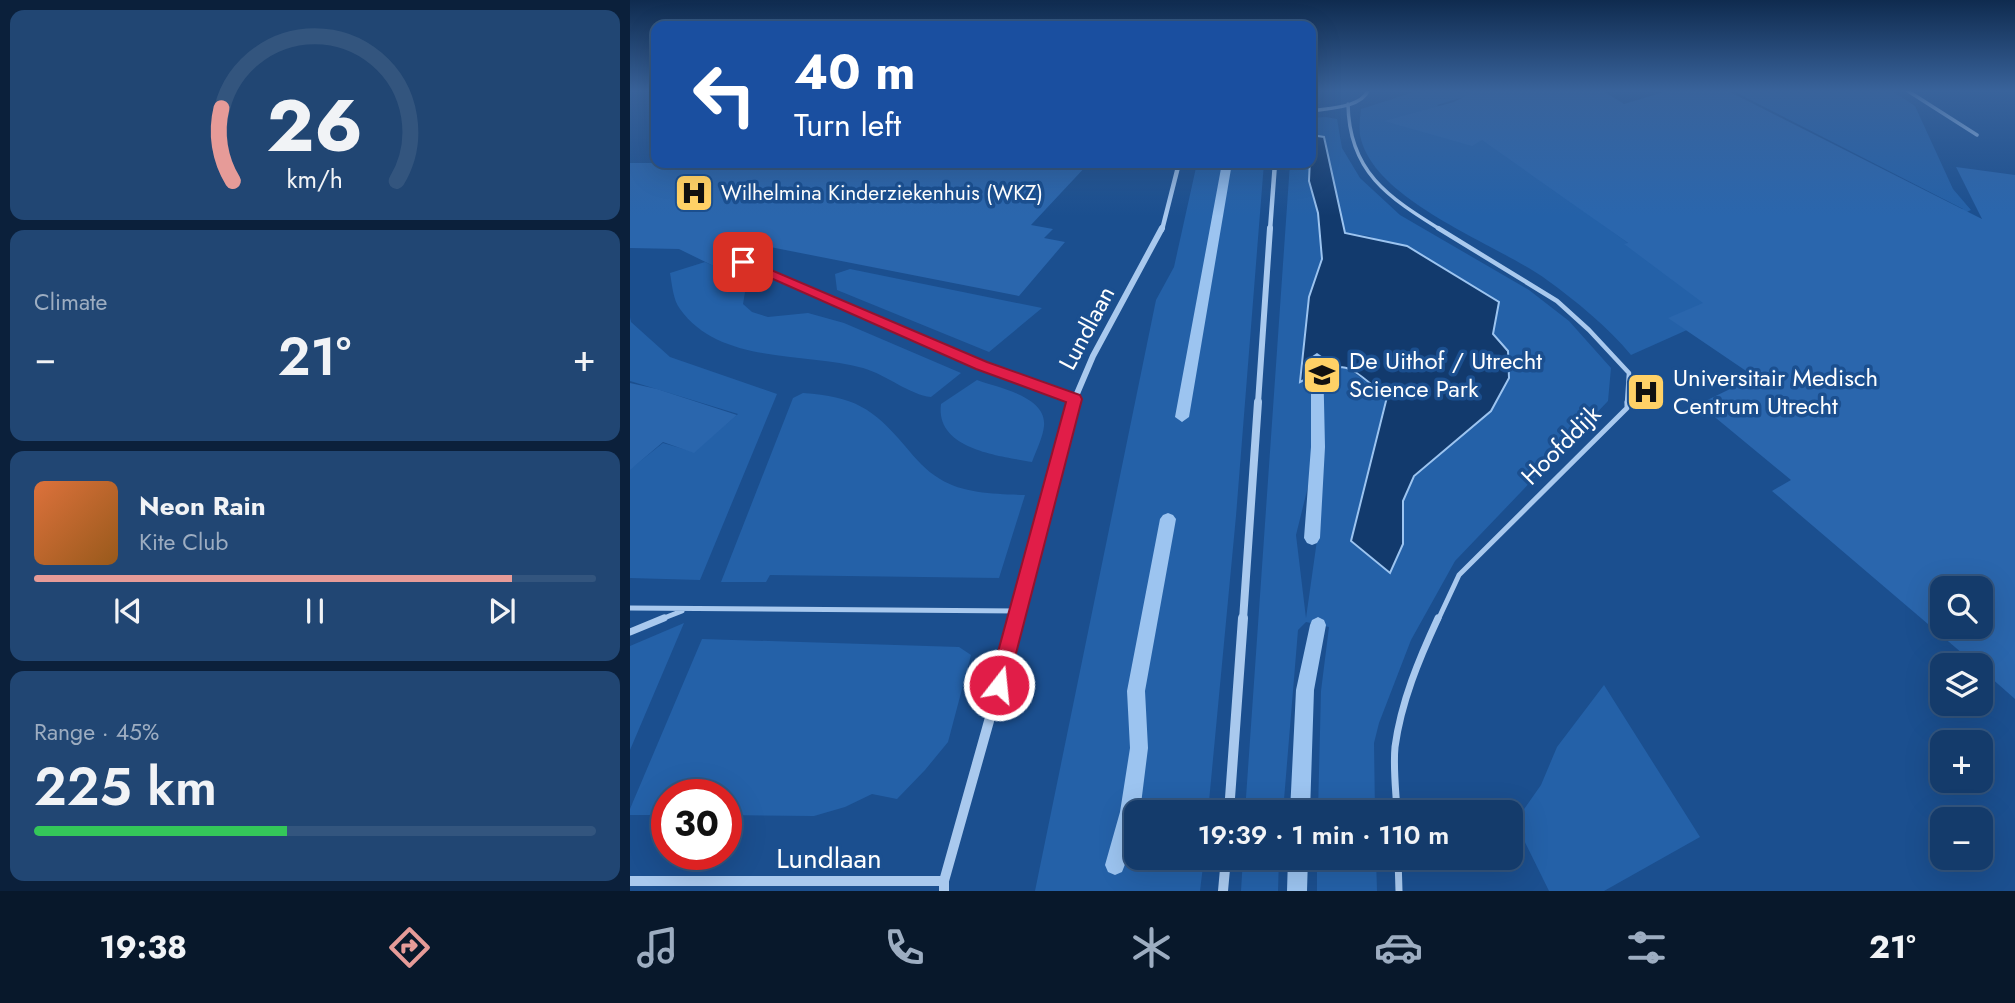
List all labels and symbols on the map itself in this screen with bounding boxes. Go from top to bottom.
hospital icon: Wilhelmina Kinderziekenhuis (WKZ) [673,172,715,214]
place label: Wilhelmina Kinderziekenhuis (WKZ) [721,178,1043,208]
pin [713,232,773,292]
street label: Lundlaan [1050,280,1123,376]
place label: De Uithof / Utrecht Science Park [1349,343,1542,406]
school or university icon: De Uithof / Utrecht Science Park [1301,354,1343,396]
place label: Universitair Medisch Centrum Utrecht [1673,360,1878,423]
hospital icon: Universitair Medisch Centrum Utrecht [1625,371,1667,413]
street label: Hoofddijk [1513,396,1609,493]
position arrow [962,648,1036,722]
speed limit sign: 30 [651,779,742,870]
street label: Lundlaan [776,838,882,879]

